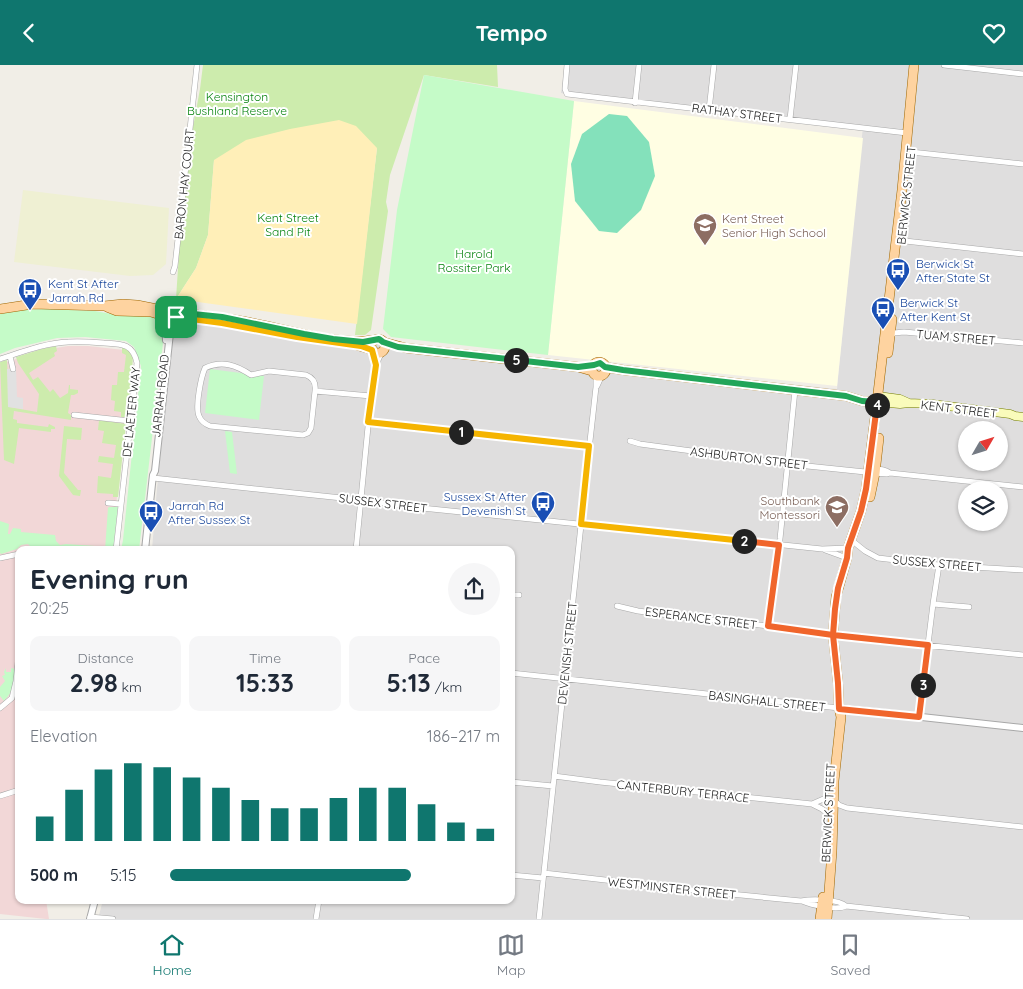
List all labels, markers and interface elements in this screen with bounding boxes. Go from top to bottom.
icon: back [15,19,43,47]
text: Tempo [476,19,547,47]
icon: heart [980,19,1008,47]
park label: Kensington Bushland Reserve [187,89,287,118]
street label: RATHAY STREET [691,100,783,126]
street label: BARON HAY COURT [171,128,197,240]
street label: BERWICK STREET [893,145,919,245]
park label: Kent Street Sand Pit [257,210,319,239]
place label: Kent Street Senior High School [722,211,826,240]
school or university icon: Kent Street Senior High School [692,212,718,246]
park label: Harold Rossiter Park [437,246,511,275]
place label: Berwick St After State St [916,256,990,285]
bus stop icon: Berwick St After State St [885,257,911,291]
place label: Kent St After Jarrah Rd [48,276,119,305]
bus stop icon: Kent St After Jarrah Rd [17,277,43,311]
place label: Berwick St After Kent St [900,295,971,324]
pin [155,296,197,338]
bus stop icon: Berwick St After Kent St [870,296,896,330]
icon: arrive [162,303,190,331]
street label: TUAM STREET [916,326,996,348]
pin: 5 [504,347,528,373]
text: 5 [512,351,521,369]
street label: JARRAH ROAD [148,353,172,438]
street label: DE LAETER WAY [119,366,143,458]
pin: 4 [864,393,890,417]
text: 4 [873,396,882,414]
street label: KENT STREET [920,397,998,421]
pin: 1 [448,419,474,445]
north arrow [958,421,1008,471]
map controls [958,421,1008,531]
text: 1 [459,423,464,441]
street label: ASHBURTON STREET [689,443,809,473]
button: layers [958,481,1008,531]
place label: Sussex St After Devenish St [444,489,526,518]
street label: SUSSEX STREET [338,490,428,516]
bus stop icon: Sussex St After Devenish St [530,490,556,524]
place label: Southbank Montessori [759,493,820,522]
school or university icon: Southbank Montessori [824,494,850,528]
place label: Jarrah Rd After Sussex St [168,498,250,527]
bus stop icon: Jarrah Rd After Sussex St [138,499,164,533]
pin: 2 [732,529,756,553]
text: 2 [741,532,748,550]
street label: SUSSEX STREET [892,552,982,574]
text: Evening run [30,561,189,596]
button: share [448,563,500,615]
text: 20:25 [30,598,69,618]
street label: DEVENISH STREET [554,601,580,705]
street label: ESPERANCE STREET [644,604,758,632]
text: Distance [78,649,134,667]
text: Time [249,649,281,667]
text: Pace [408,649,440,667]
text: 2.98 [69,667,118,698]
text: 15:33 [236,667,294,698]
text: 5:13 [386,667,431,698]
pin: 3 [910,673,936,697]
text: 3 [920,676,927,694]
text: km [118,678,142,696]
text: /km [431,678,462,696]
street label: BASINGHALL STREET [708,687,826,715]
text: Elevation [30,726,97,746]
text: 186–217 m [427,726,500,746]
street label: BERWICK STREET [818,763,838,863]
street label: CANTERBURY TERRACE [616,777,750,805]
text: 500 m [30,865,78,885]
text: 5:15 [110,865,136,885]
street label: WESTMINSTER STREET [607,874,737,902]
tab: Home [153,931,192,979]
tab: Map [497,931,525,979]
tab: Saved [831,931,870,979]

